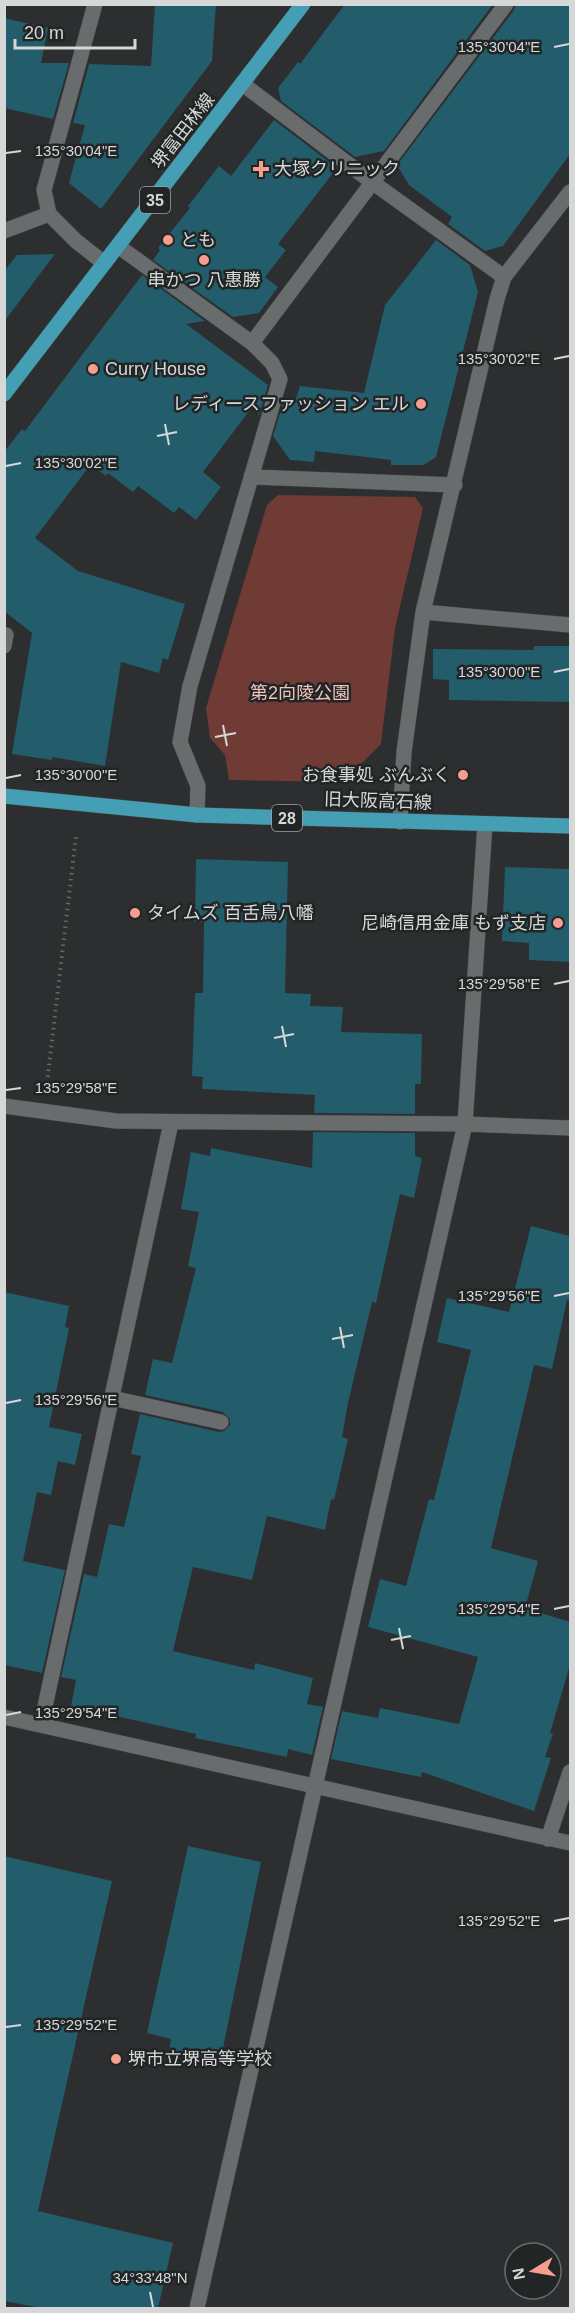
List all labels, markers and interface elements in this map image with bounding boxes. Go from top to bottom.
scale bar [15,12,135,50]
text: 20 m [24,23,64,43]
text: 135°30'04"E [458,38,540,55]
street label: 堺富田林線 [147,89,219,173]
text: 135°30'04"E [35,142,117,159]
place label: 大塚クリニック [274,159,400,179]
marker: 大塚クリニック [252,160,270,178]
road number: 35 [140,187,170,213]
place label: とも [180,230,216,250]
marker: とも [161,233,175,247]
marker: 串かつ 八惠勝 [197,253,211,267]
place label: 串かつ 八惠勝 [147,270,261,290]
text: 135°30'02"E [458,350,540,367]
place label: Curry House [105,359,206,379]
marker: Curry House [86,362,100,376]
place label: レディースファッション エル [172,394,409,414]
marker: レディースファッション エル [414,397,428,411]
text: 135°30'02"E [35,454,117,471]
text: 135°30'00"E [458,663,540,680]
park label: 第2向陵公園 [250,683,350,703]
place label: お食事処 ぶんぶく [302,765,451,785]
text: 135°30'00"E [35,766,117,783]
marker: お食事処 ぶんぶく [456,768,470,782]
street label: 旧大阪高石線 [324,789,432,813]
road number: 28 [272,805,302,831]
place label: タイムズ 百舌鳥八幡 [147,903,314,923]
marker: タイムズ 百舌鳥八幡 [128,906,142,920]
place label: 尼崎信用金庫 もず支店 [361,913,546,933]
marker: 尼崎信用金庫 もず支店 [551,916,565,930]
text: 135°29'58"E [458,975,540,992]
text: 135°29'58"E [35,1079,117,1096]
text: 135°29'56"E [458,1287,540,1304]
text: 135°29'56"E [35,1391,117,1408]
text: 135°29'54"E [458,1600,540,1617]
text: 135°29'54"E [35,1704,117,1721]
text: 135°29'52"E [458,1912,540,1929]
text: 135°29'52"E [35,2016,117,2033]
place label: 堺市立堺高等学校 [128,2049,272,2069]
marker: 堺市立堺高等学校 [109,2052,123,2066]
north arrow [503,2241,563,2301]
text: N [509,2266,528,2281]
text: 34°33'48"N [112,2269,188,2286]

